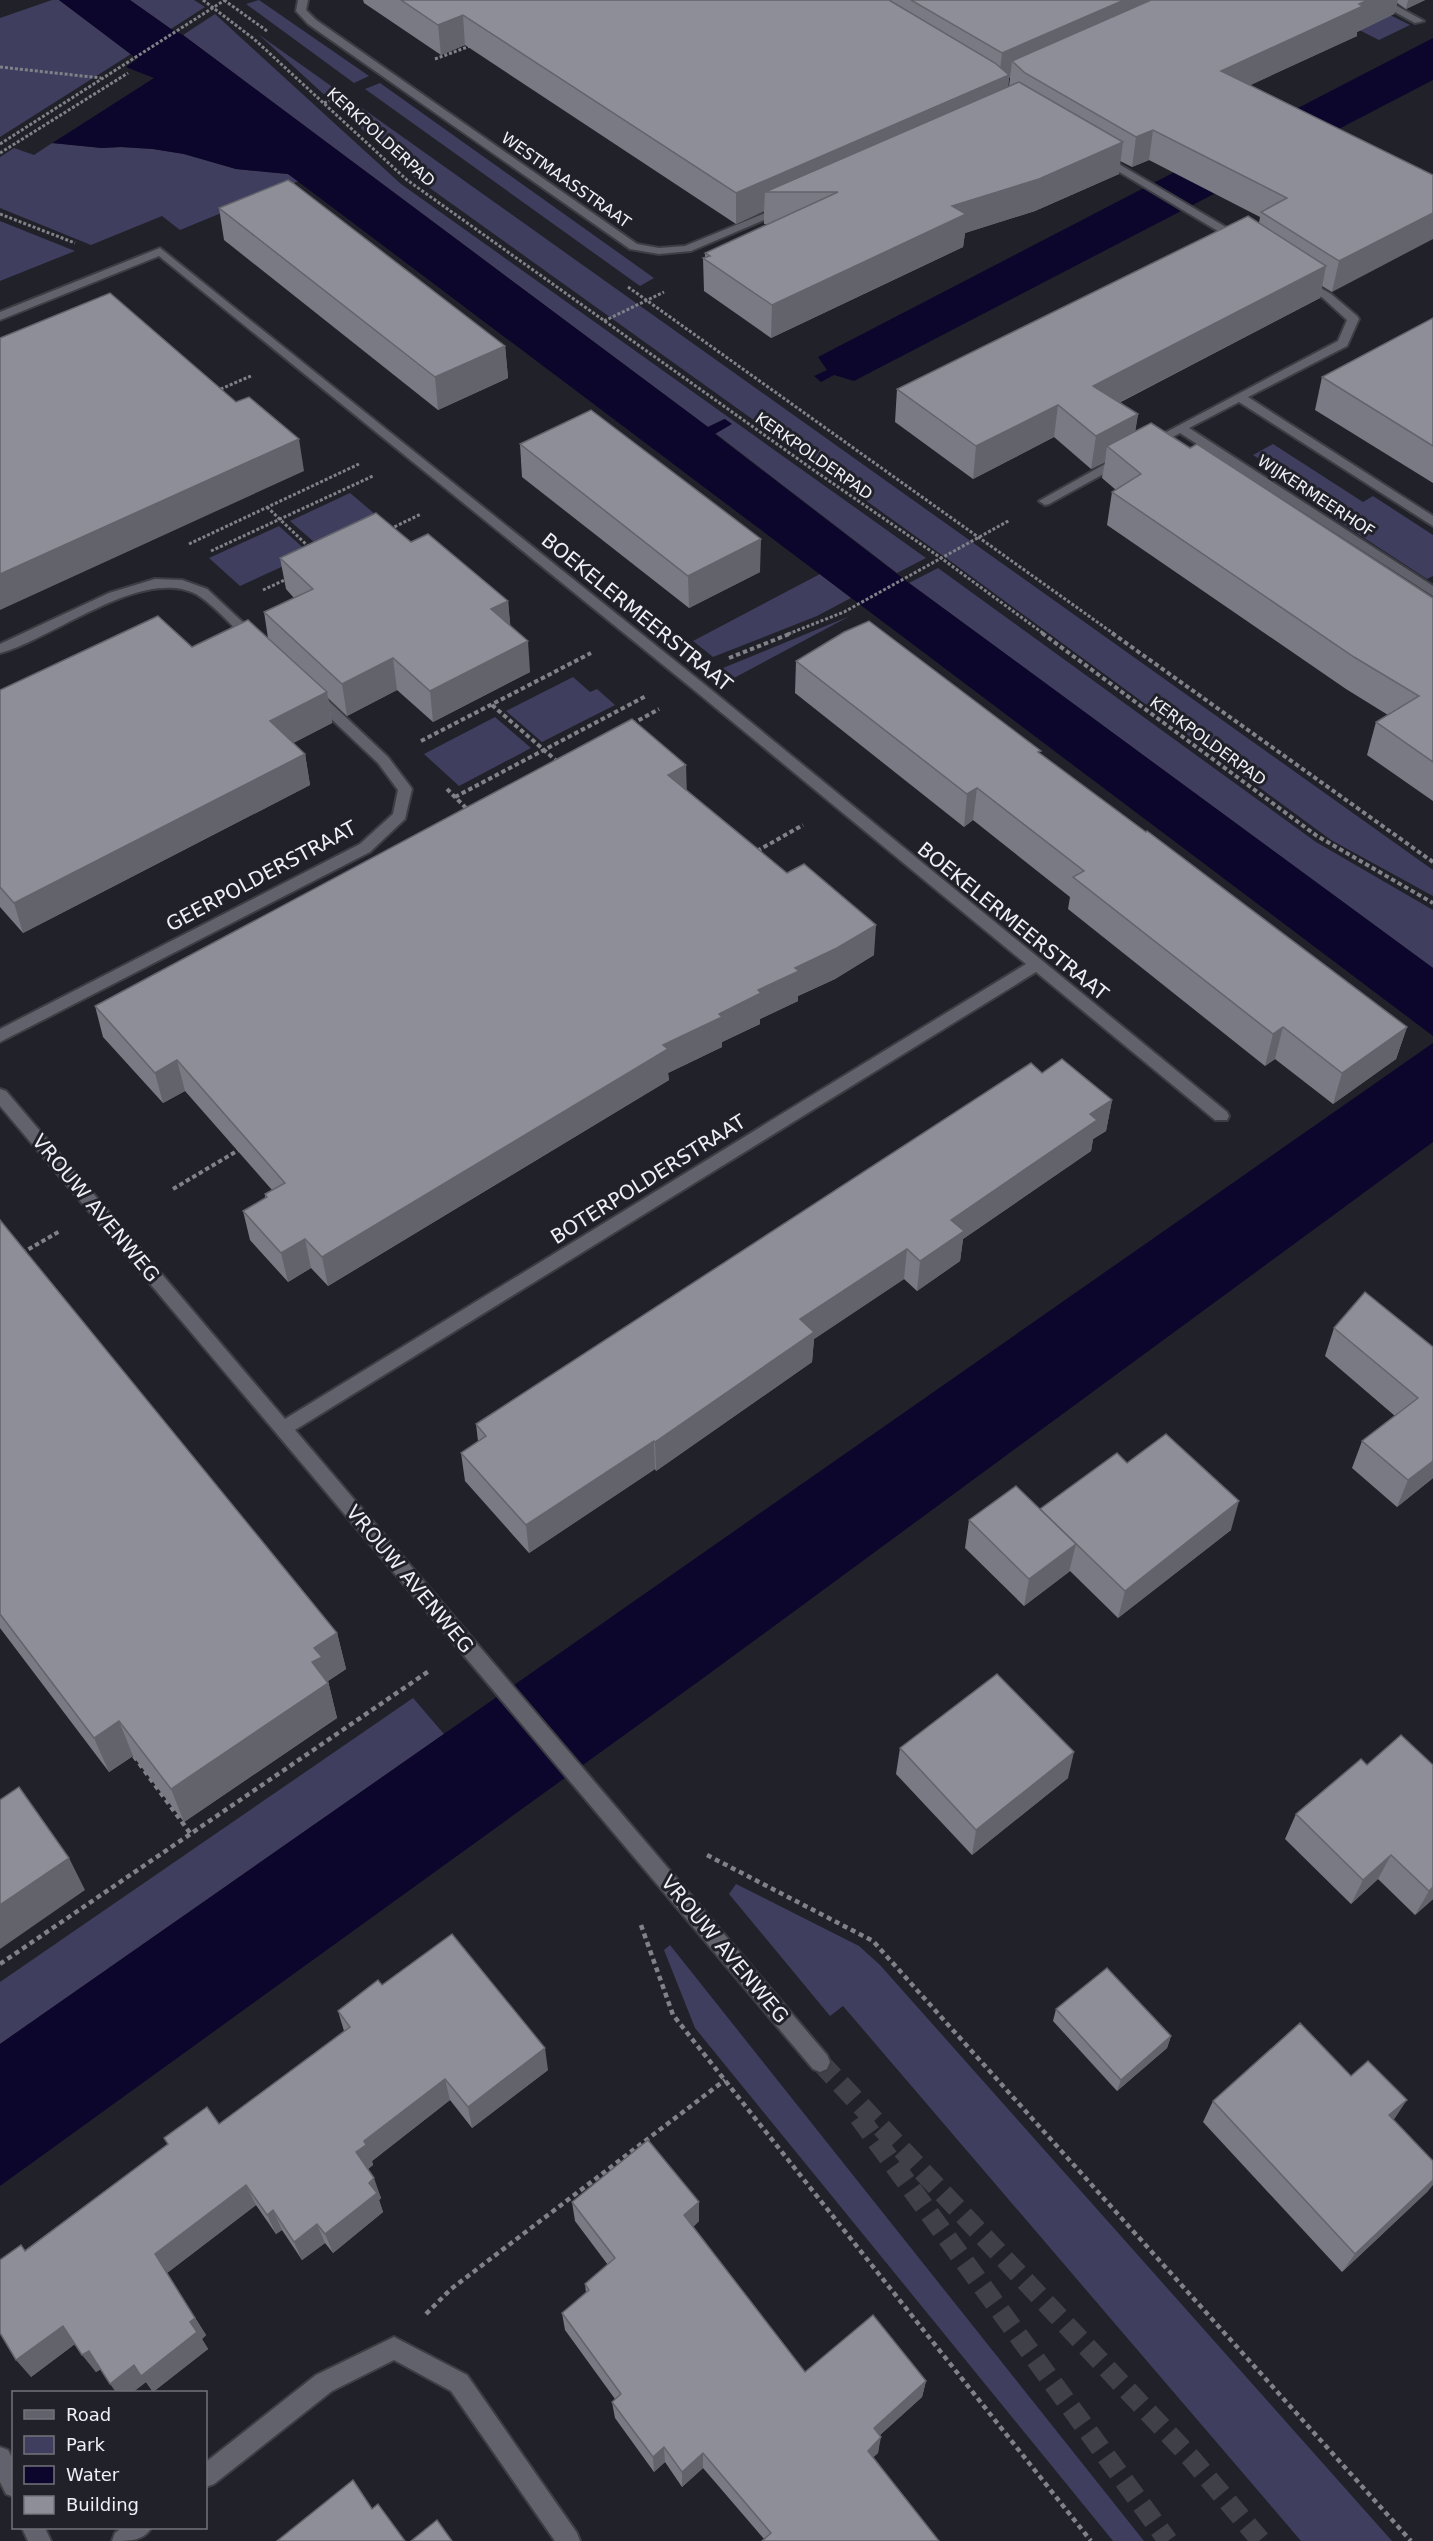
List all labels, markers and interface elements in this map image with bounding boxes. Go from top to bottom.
street label: KERKPOLDERPAD [323,83,439,191]
street label: WESTMAASSTRAAT [498,128,634,232]
street label: KERKPOLDERPAD [752,408,876,504]
street label: WIJKERMEERHOF [1254,451,1378,541]
street label: BOEKELERMEERSTRAAT [537,528,738,697]
street label: KERKPOLDERPAD [1146,693,1270,789]
street label: GEERPOLDERSTRAAT [162,815,361,936]
street label: BOEKELERMEERSTRAAT [913,837,1114,1006]
street label: BOTERPOLDERSTRAAT [546,1109,751,1249]
street label: VROUW AVENWEG [27,1129,165,1287]
street label: VROUW AVENWEG [341,1500,479,1658]
street label: VROUW AVENWEG [656,1870,794,2028]
legend [12,2391,207,2529]
text: Road [66,2404,111,2425]
text: Park [66,2434,105,2455]
text: Water [66,2464,120,2485]
text: Building [66,2494,139,2515]

